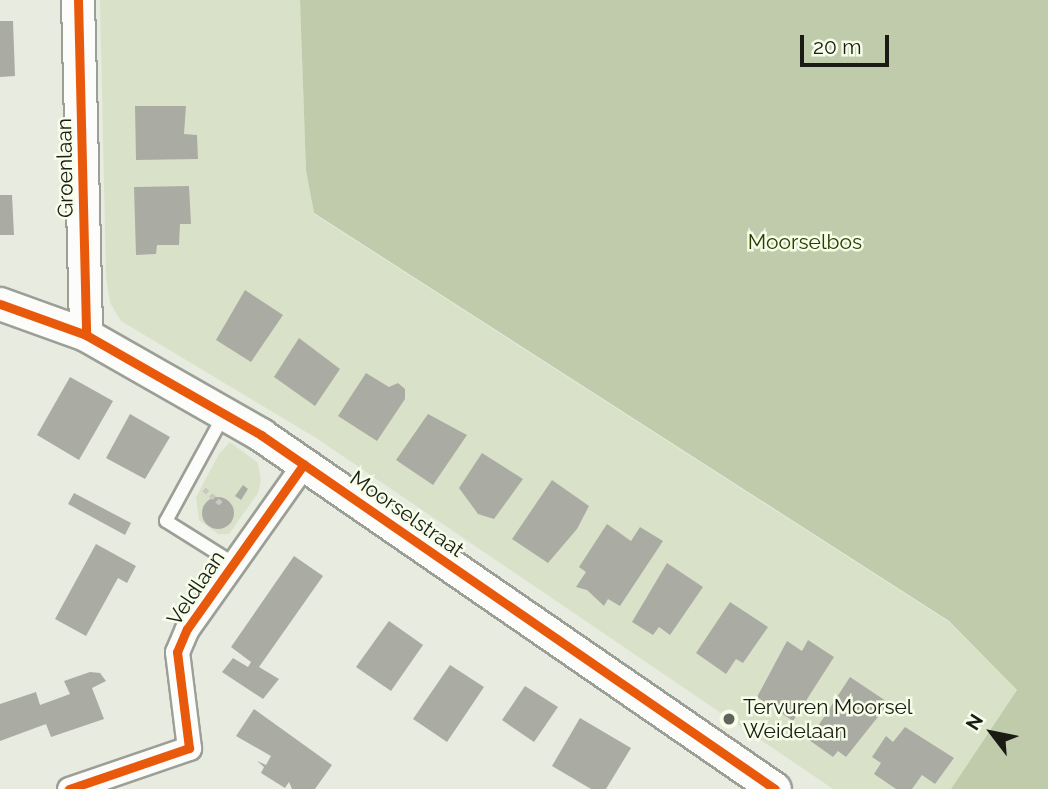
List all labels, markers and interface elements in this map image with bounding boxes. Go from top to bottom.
scale bar [803,21,892,65]
text: 20 m [813,34,861,59]
street label: Groenlaan [52,118,78,218]
park label: Moorselbos [748,229,862,255]
street label: Moorselstraat [345,465,469,563]
street label: Veldlaan [162,546,230,630]
place label: Tervuren Moorsel Weidelaan [743,694,913,744]
north arrow [957,698,1027,768]
text: N [961,710,987,734]
marker: Tervuren Moorsel Weidelaan [721,711,737,727]

